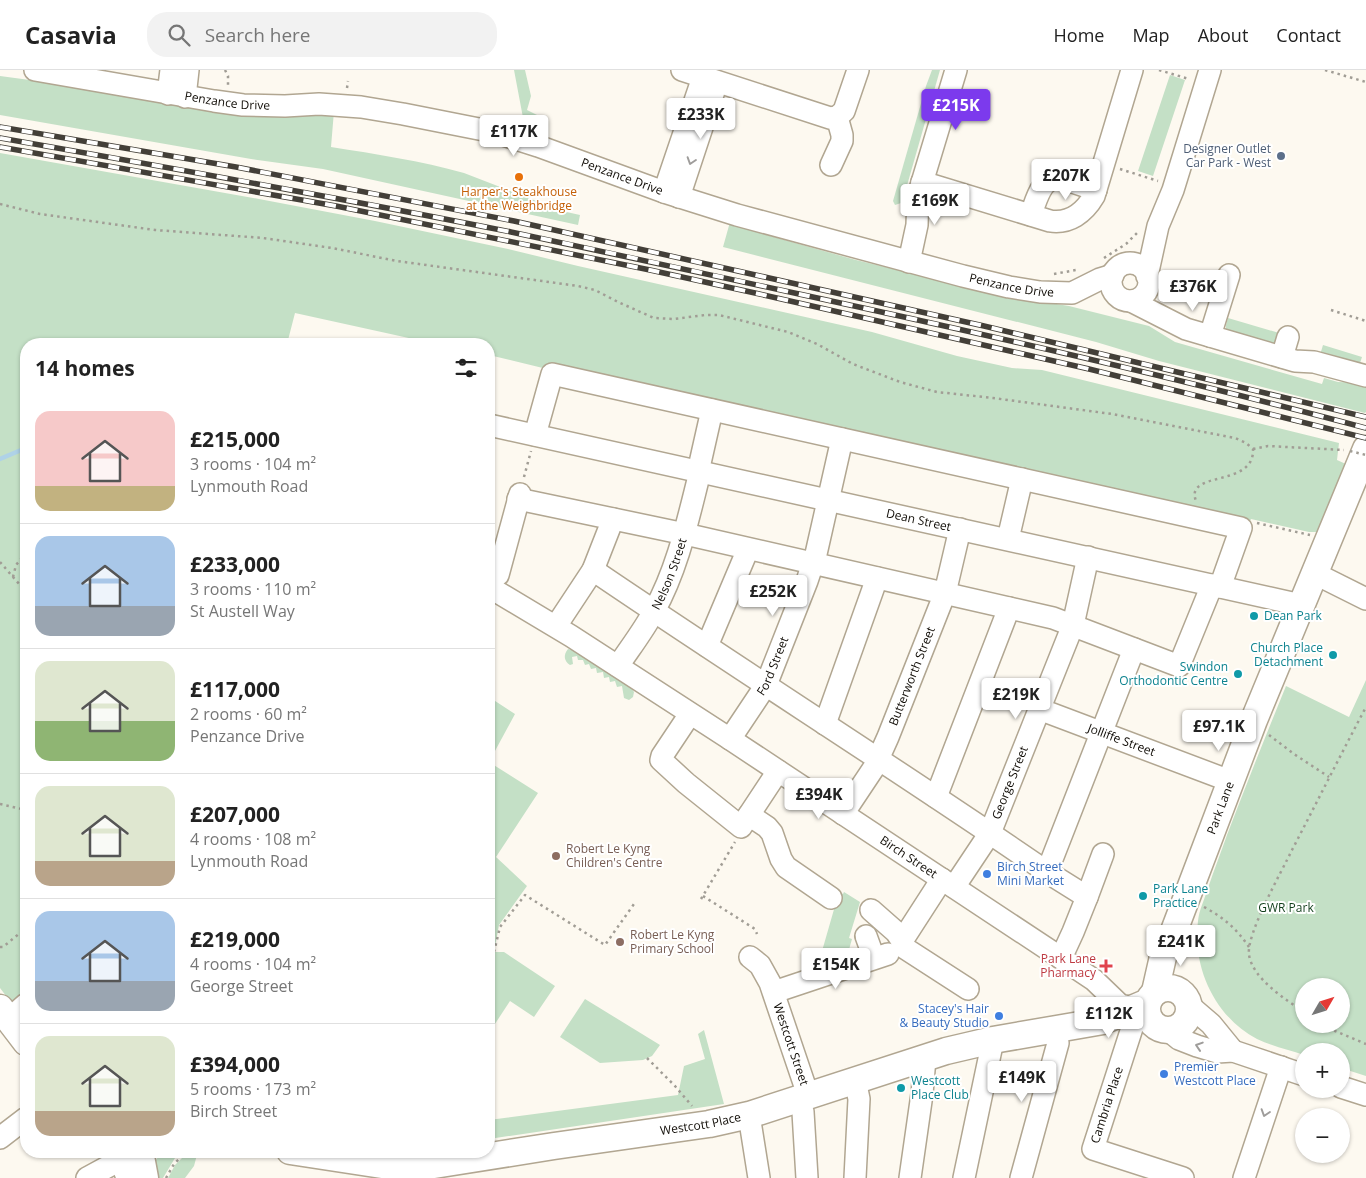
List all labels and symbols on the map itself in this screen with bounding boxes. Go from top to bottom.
street label: Penzance Drive [183,87,271,114]
pin: £215K [921,88,991,131]
pin: £233K [666,98,736,140]
pin: £117K [479,114,549,157]
place label: Designer Outlet Car Park - West [1183,140,1271,171]
marker: Designer Outlet Car Park - West [1275,150,1287,162]
street label: Penzance Drive [579,153,666,199]
one-way arrow [687,156,697,165]
pin: £207K [1031,158,1101,201]
marker: Harper's Steakhouse at the Weighbridge [513,171,525,183]
place label: Harper's Steakhouse at the Weighbridge [461,183,577,214]
pin: £169K [900,184,970,226]
street label: Penzance Drive [968,269,1054,300]
pin: £376K [1158,270,1228,312]
street label: Dean Street [885,504,953,535]
street label: Nelson Street [647,536,690,613]
pin: £252K [738,574,808,617]
place label: Dean Park [1264,607,1322,624]
marker: Dean Park [1248,610,1260,622]
street label: Butterworth Street [884,624,939,728]
street label: Ford Street [752,634,792,699]
place label: Church Place Detachment [1250,639,1323,670]
marker: Church Place Detachment [1327,649,1339,661]
place label: Swindon Orthodontic Centre [1119,658,1228,689]
marker: Swindon Orthodontic Centre [1232,668,1244,680]
pin: £219K [981,678,1051,720]
pin: £97.1K [1178,710,1260,752]
street label: Jolliffe Street [1084,719,1158,760]
street label: George Street [987,743,1032,822]
pin: £394K [784,778,854,820]
street label: Park Lane [1202,779,1238,837]
street label: Birch Street [877,832,941,882]
place label: Robert Le Kyng Children's Centre [566,840,663,871]
marker: Robert Le Kyng Children's Centre [550,850,562,862]
place label: Birch Street Mini Market [997,858,1064,889]
marker: Birch Street Mini Market [981,868,993,880]
place label: Park Lane Practice [1153,880,1209,911]
marker: Park Lane Practice [1137,890,1149,902]
park label: GWR Park [1258,899,1314,916]
pin: £241K [1146,924,1216,967]
place label: Robert Le Kyng Primary School [630,926,715,957]
marker: Robert Le Kyng Primary School [614,936,626,948]
pin: £154K [801,948,871,990]
place label: Park Lane Pharmacy [1040,950,1097,981]
marker: Park Lane Pharmacy [1100,960,1112,972]
north arrow [1295,978,1350,1032]
pin: £112K [1074,996,1144,1039]
place label: Stacey's Hair & Beauty Studio [899,1000,989,1031]
street label: Westcott Street [769,1001,813,1087]
marker: Stacey's Hair & Beauty Studio [993,1010,1005,1022]
one-way arrow [1195,1042,1203,1052]
place label: Premier Westcott Place [1174,1058,1256,1089]
pin: £149K [987,1060,1057,1103]
street label: Cambria Place [1086,1064,1127,1145]
marker: Premier Westcott Place [1158,1068,1170,1080]
place label: Westcott Place Club [911,1072,969,1103]
marker: Westcott Place Club [895,1082,907,1094]
street label: Westcott Place [659,1108,743,1139]
one-way arrow [1261,1109,1271,1117]

